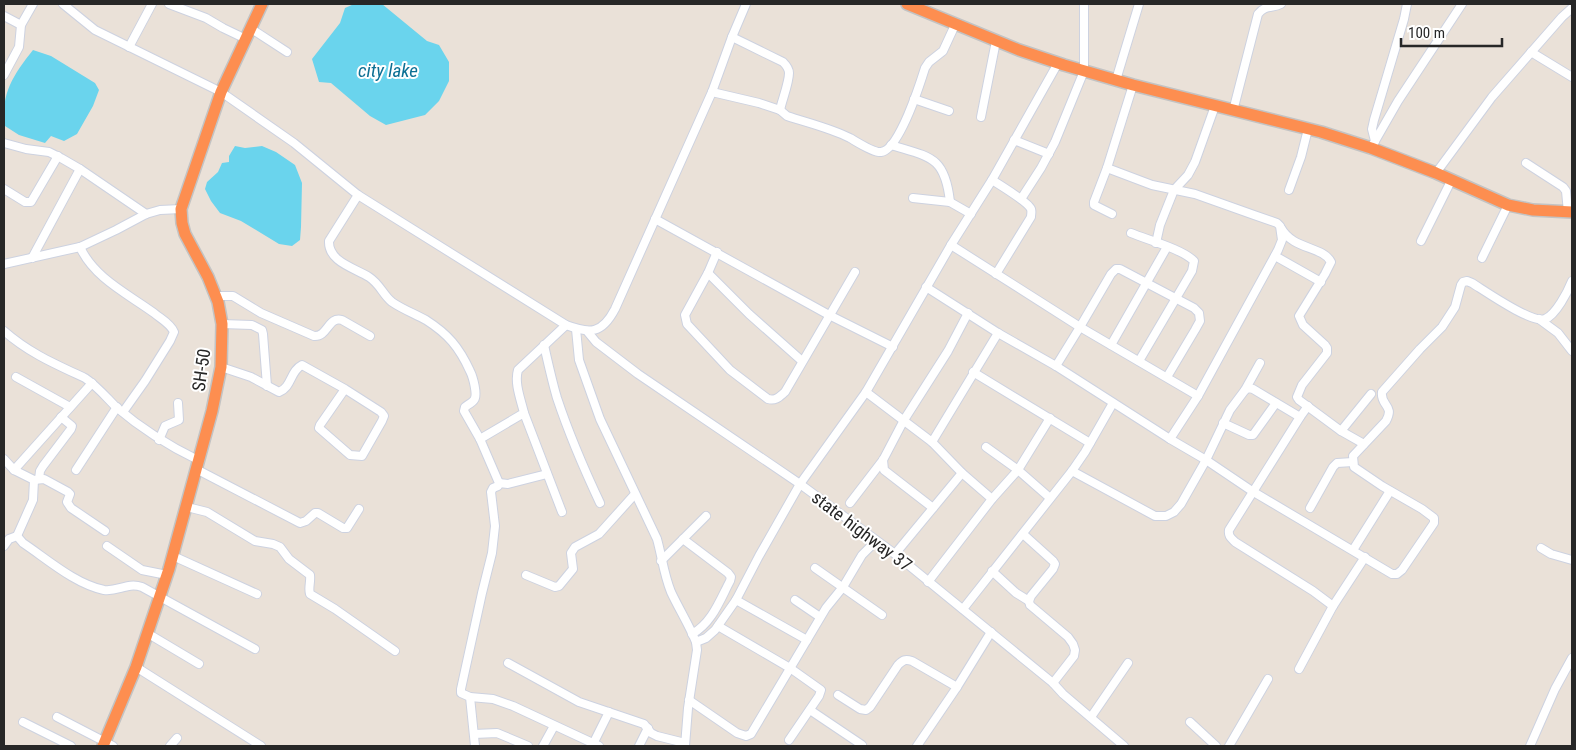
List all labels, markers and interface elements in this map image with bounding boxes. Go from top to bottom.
scale bar [1401,15,1502,47]
text: 100 m [1408,24,1445,42]
water label: city lake [358,59,418,82]
street label: SH-50 [188,347,214,393]
street label: state highway 37 [808,486,916,576]

